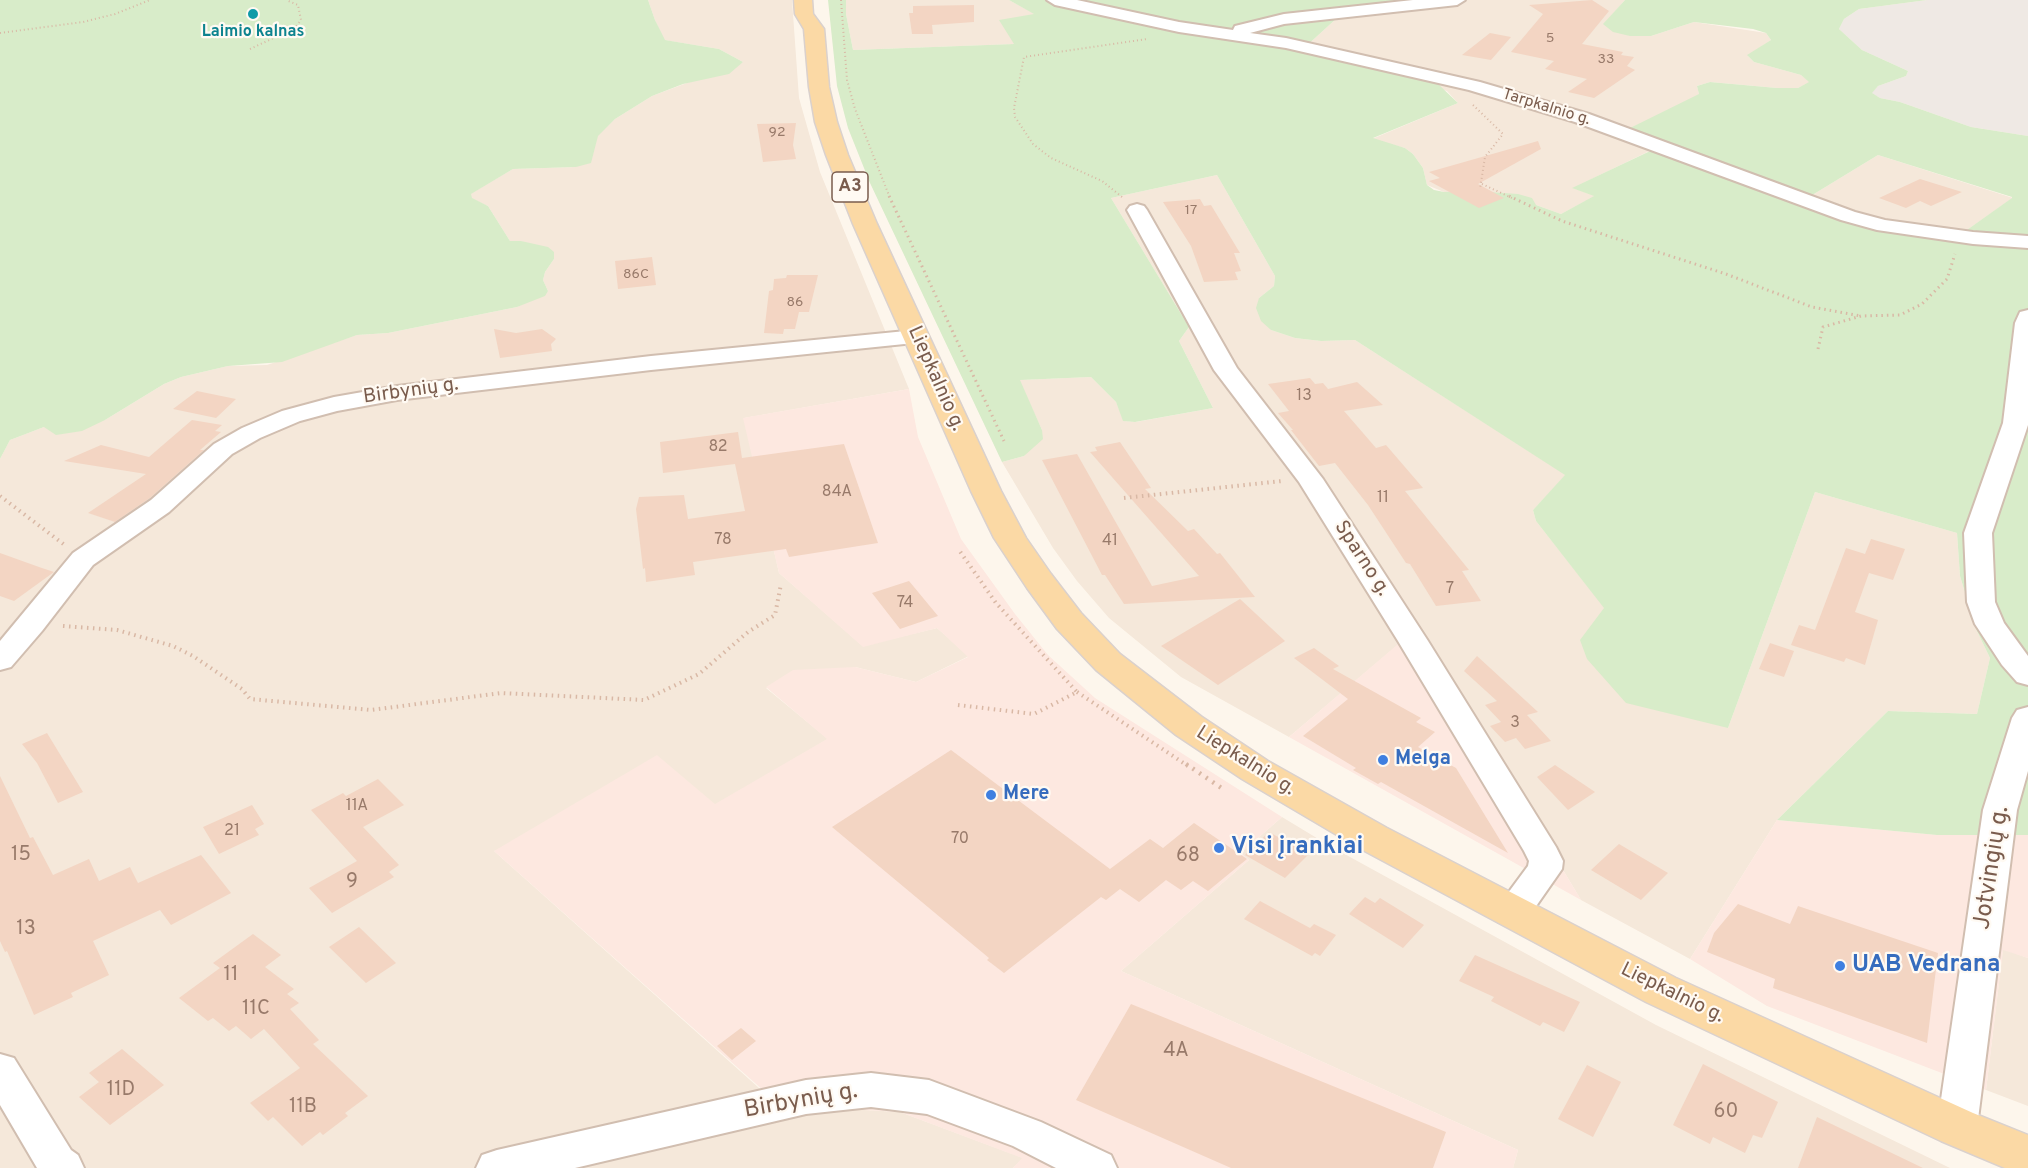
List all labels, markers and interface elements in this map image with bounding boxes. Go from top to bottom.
marker: Laimio kalnas [246,7,260,21]
place label: Laimio kalnas [202,23,304,43]
house number: 5 [1546,31,1554,47]
house number: 33 [1598,52,1614,68]
street label: Tarpkalnio g. [1500,85,1592,131]
house number: 92 [769,125,785,141]
road number: A3 [832,172,868,202]
house number: 17 [1185,203,1197,219]
house number: 86C [623,267,649,283]
house number: 86 [787,295,803,311]
street label: Liepkalnio g. [901,323,969,435]
street label: Birbynių g. [362,373,460,411]
house number: 13 [1296,387,1312,407]
house number: 82 [708,438,728,458]
house number: 84A [822,483,852,503]
house number: 11 [1377,489,1389,509]
street label: Sparno g. [1328,517,1394,601]
house number: 78 [714,531,732,551]
house number: 41 [1102,532,1118,552]
house number: 7 [1446,580,1454,600]
house number: 74 [897,594,913,614]
house number: 3 [1510,714,1520,734]
street label: Liepkalnio g. [1191,722,1299,802]
place label: Melga [1395,748,1451,772]
marker: Melga [1376,753,1390,767]
place label: Mere [1003,783,1049,807]
marker: Mere [984,788,998,802]
house number: 11A [346,797,368,817]
street label: Jotvingių g. [1969,804,2017,932]
house number: 21 [224,822,240,842]
house number: 70 [951,830,969,850]
place label: Visi įrankiai [1231,834,1363,862]
marker: Visi įrankiai [1212,841,1226,855]
house number: 15 [11,844,31,868]
house number: 68 [1176,845,1200,869]
house number: 9 [346,871,358,895]
house number: 13 [16,918,36,942]
place label: UAB Vedrana [1852,952,2000,980]
street label: Liepkalnio g. [1616,959,1728,1029]
marker: UAB Vedrana [1833,959,1847,973]
house number: 11 [224,964,238,988]
house number: 11C [242,998,270,1022]
house number: 4A [1163,1040,1189,1064]
street label: Birbynių g. [742,1078,860,1126]
house number: 11D [107,1079,135,1103]
house number: 11B [289,1096,317,1120]
house number: 60 [1714,1101,1738,1125]

